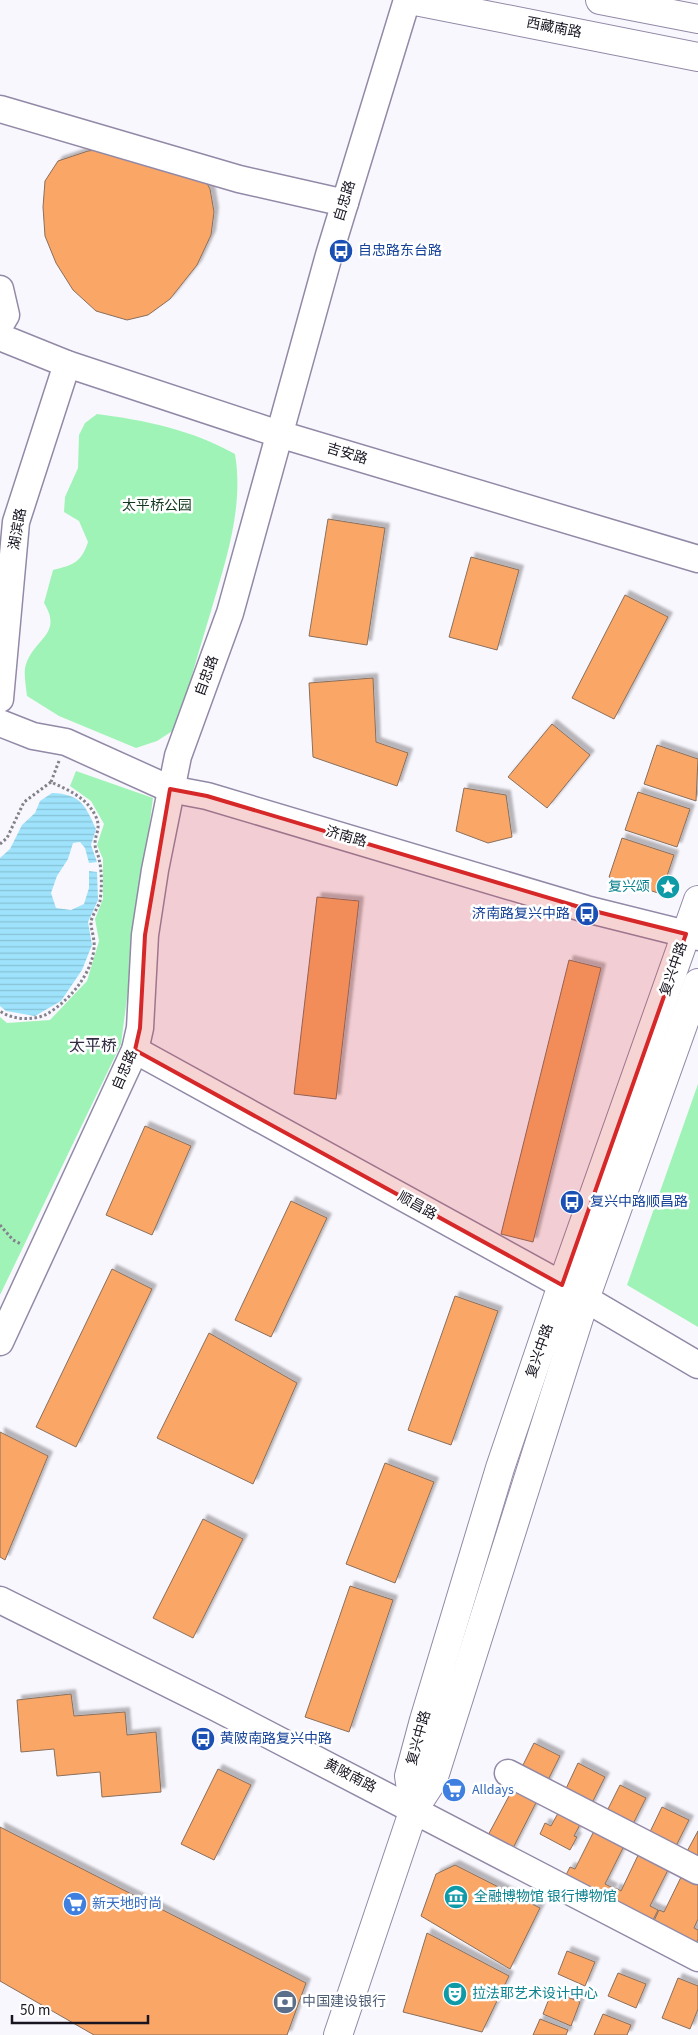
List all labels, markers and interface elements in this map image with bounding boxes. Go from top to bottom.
street label: 西藏南路 [525,13,583,43]
street label: 自忠路 [329,178,361,224]
bus stop icon: 自忠路东台路 [328,238,354,264]
place label: 自忠路东台路 [358,241,442,261]
street label: 吉安路 [324,438,370,470]
park label: 太平桥公园 [122,496,192,516]
street label: 湖滨路 [5,507,31,551]
street label: 自忠路 [190,653,224,699]
street label: 济南路 [323,822,369,852]
place icon: 复兴颂 [655,874,681,900]
place label: 复兴颂 [608,877,650,897]
bus stop icon: 济南路复兴中路 [574,901,600,927]
place label: 济南路复兴中路 [472,904,570,924]
street label: 复兴中路 [655,939,693,999]
district label: 太平桥 [69,1035,117,1057]
street label: 自忠路 [108,1047,142,1093]
street label: 顺昌路 [394,1187,440,1225]
bus stop icon: 复兴中路顺昌路 [559,1189,585,1215]
place label: 复兴中路顺昌路 [590,1192,688,1212]
street label: 复兴中路 [521,1321,559,1381]
street label: 复兴中路 [402,1708,436,1768]
bus stop icon: 黄陂南路复兴中路 [190,1726,216,1752]
place label: 黄陂南路复兴中路 [220,1729,332,1749]
street label: 黄陂南路 [321,1754,379,1798]
supermarket icon: Alldays [441,1777,467,1803]
place label: Alldays [472,1780,514,1800]
museum icon: 全融博物馆 银行博物馆 [443,1884,469,1910]
place label: 全融博物馆 银行博物馆 [474,1887,617,1907]
supermarket icon: 新天地时尚 [62,1891,88,1917]
place label: 新天地时尚 [92,1894,162,1914]
theatre icon: 拉法耶艺术设计中心 [442,1981,468,2007]
place label: 拉法耶艺术设计中心 [472,1984,598,2004]
bank icon: 中国建设银行 [272,1989,298,2015]
scale bar [12,1992,149,2024]
place label: 中国建设银行 [302,1992,386,2012]
text: 50 m [20,2000,50,2021]

